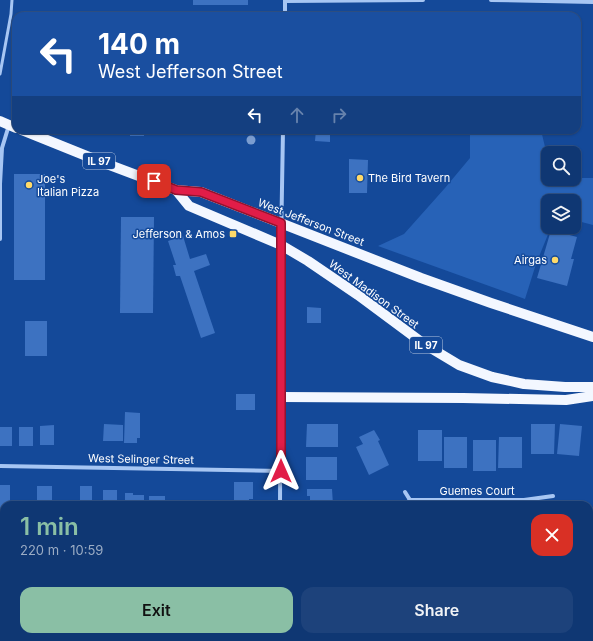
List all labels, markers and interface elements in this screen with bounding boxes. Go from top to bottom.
text: 140 m [98,27,180,61]
icon: left [32,28,84,80]
text: West Jefferson Street [98,61,283,82]
icon: left [244,104,266,126]
icon: ahead [286,104,308,126]
icon: right [328,104,350,126]
map controls [541,146,581,234]
button: search [541,146,581,186]
road number: IL 97 [83,153,115,169]
pin [137,164,171,198]
icon: arrive [143,170,165,192]
place label: The Bird Tavern [368,171,450,185]
place label: Joe's Italian Pizza [37,172,99,199]
marker: The Bird Tavern [355,173,365,183]
marker: Joe's Italian Pizza [24,180,34,190]
button: layers [541,194,581,234]
street label: West Jefferson Street [256,195,367,249]
place label: Jefferson & Amos [133,227,225,241]
marker: Jefferson & Amos [228,229,238,239]
place label: Airgas [514,253,547,267]
marker: Airgas [550,255,560,265]
street label: West Madison Street [326,257,422,332]
road number: IL 97 [410,337,442,353]
position arrow [260,450,302,492]
street label: West Selinger Street [88,451,194,467]
street label: Guemes Court [439,484,515,498]
text: 1 min [20,512,79,541]
button: close [531,514,573,556]
text: 220 m · 10:59 [20,542,103,558]
button: Exit [20,587,293,633]
button: Share [301,587,573,633]

